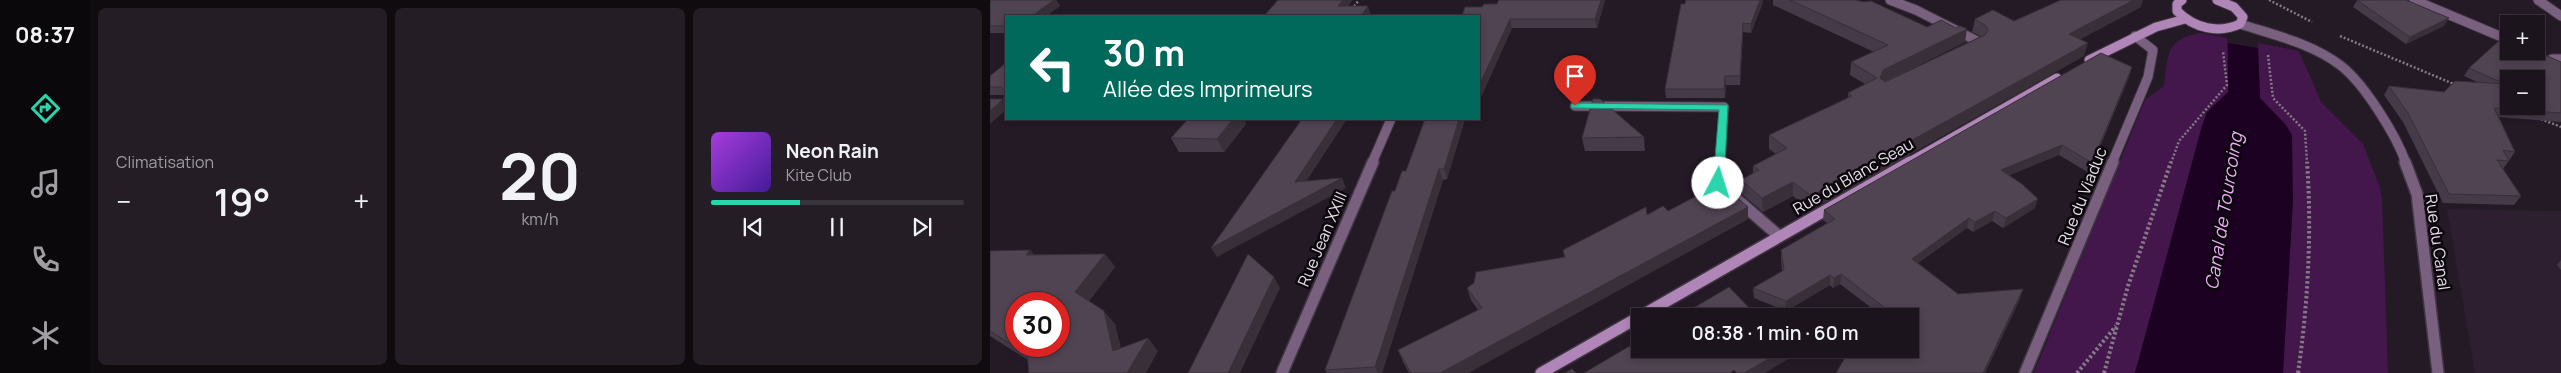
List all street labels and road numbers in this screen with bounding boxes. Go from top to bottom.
street label: Rue du Blanc Seau [1789,133,1917,219]
street label: Rue du Viaduc [2052,143,2112,248]
street label: Rue Jean XXIII [1292,188,1352,290]
street label: Rue du Canal [2420,193,2456,291]

